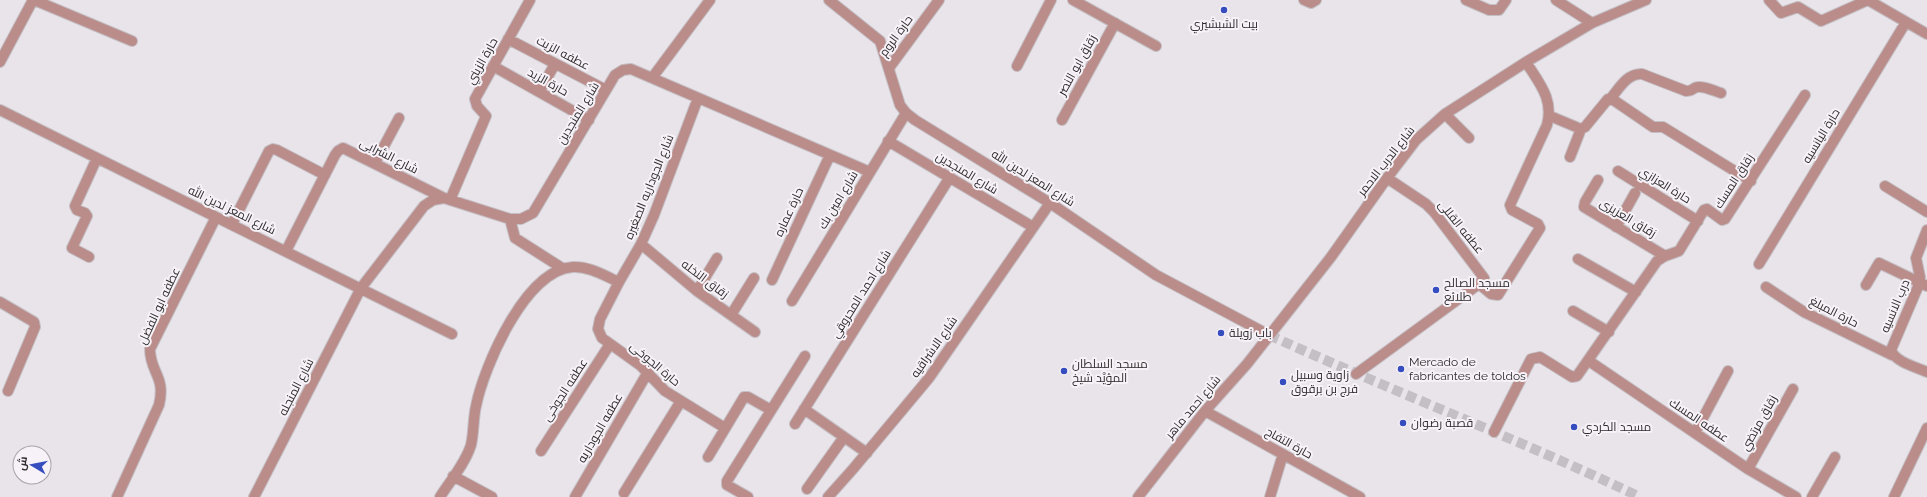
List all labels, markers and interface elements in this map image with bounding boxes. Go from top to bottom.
marker: بيت الشبشيري [1219,5,1229,15]
street label: حارة الروم [876,13,916,60]
place label: بيت الشبشيري [1190,17,1258,34]
street label: زقاق ابو النصر [1054,32,1099,99]
street label: عطفه الزيت [534,33,592,73]
street label: حارة الزيني [463,35,503,88]
street label: حارة الزيد [525,65,571,99]
street label: شارع المنجدين [554,79,603,147]
street label: حارة اليانسيه [1799,106,1843,166]
street label: شارع الدرب الاحمر [1354,123,1418,200]
street label: شارع الجوداريه الصغيره [622,132,677,242]
street label: شارع الشرابى [357,135,421,178]
street label: شارع المعز لدين الله [988,146,1078,210]
street label: شارع المنجدين [933,149,1001,198]
street label: زقاق المسك [1711,151,1757,211]
street label: حارة العزازي [1635,164,1693,209]
street label: شارع امين بك [815,168,862,232]
street label: شارع المعز لدين الله [186,182,278,238]
street label: حارة عماره [772,185,806,239]
street label: زقاق العزيزى [1597,196,1659,240]
street label: عطفه القللى [1435,198,1487,256]
street label: شارع احمد المحروقي [828,247,896,342]
street label: زقاق النخله [679,257,731,301]
street label: عطفه ابو الفضل [135,265,183,347]
place label: مسجد الصالح طلائع [1444,276,1510,305]
street label: درب الانسيه [1878,277,1913,335]
marker: مسجد الصالح طلائع [1431,285,1441,295]
street label: حارة المبلغ [1807,294,1861,331]
street label: شارع الاشراقيه [908,314,961,381]
place label: باب زويلة [1229,326,1272,340]
marker: باب زويلة [1216,328,1226,338]
street label: حارة الجوخى [627,339,683,389]
place label: Mercado de fabricantes de toldos [1409,355,1526,383]
street label: شارع المنجله [276,356,317,418]
street label: عطفه الجوخى [540,356,590,424]
place label: مسجد السلطان المؤيَّد شيخ [1072,357,1148,386]
marker: Mercado de fabricantes de toldos [1396,364,1406,374]
marker: مسجد السلطان المؤيَّد شيخ [1059,366,1069,376]
place label: زاوية وسبيل فرج بن برقوق [1291,368,1358,397]
street label: شارع احمد ماهر [1162,373,1224,443]
marker: زاوية وسبيل فرج بن برقوق [1278,377,1288,387]
street label: عطفه الجوداريه [575,391,625,465]
street label: زقاق مرتضي [1738,393,1783,455]
street label: عطفه المسك [1667,395,1731,445]
place label: قصبة رضوان [1411,416,1473,430]
marker: قصبة رضوان [1398,418,1408,428]
place label: مسجد الكردي [1582,420,1651,437]
marker: مسجد الكردي [1569,422,1579,432]
street label: حارة التفاح [1263,424,1315,463]
north arrow [12,445,52,485]
text: ش [15,455,30,471]

